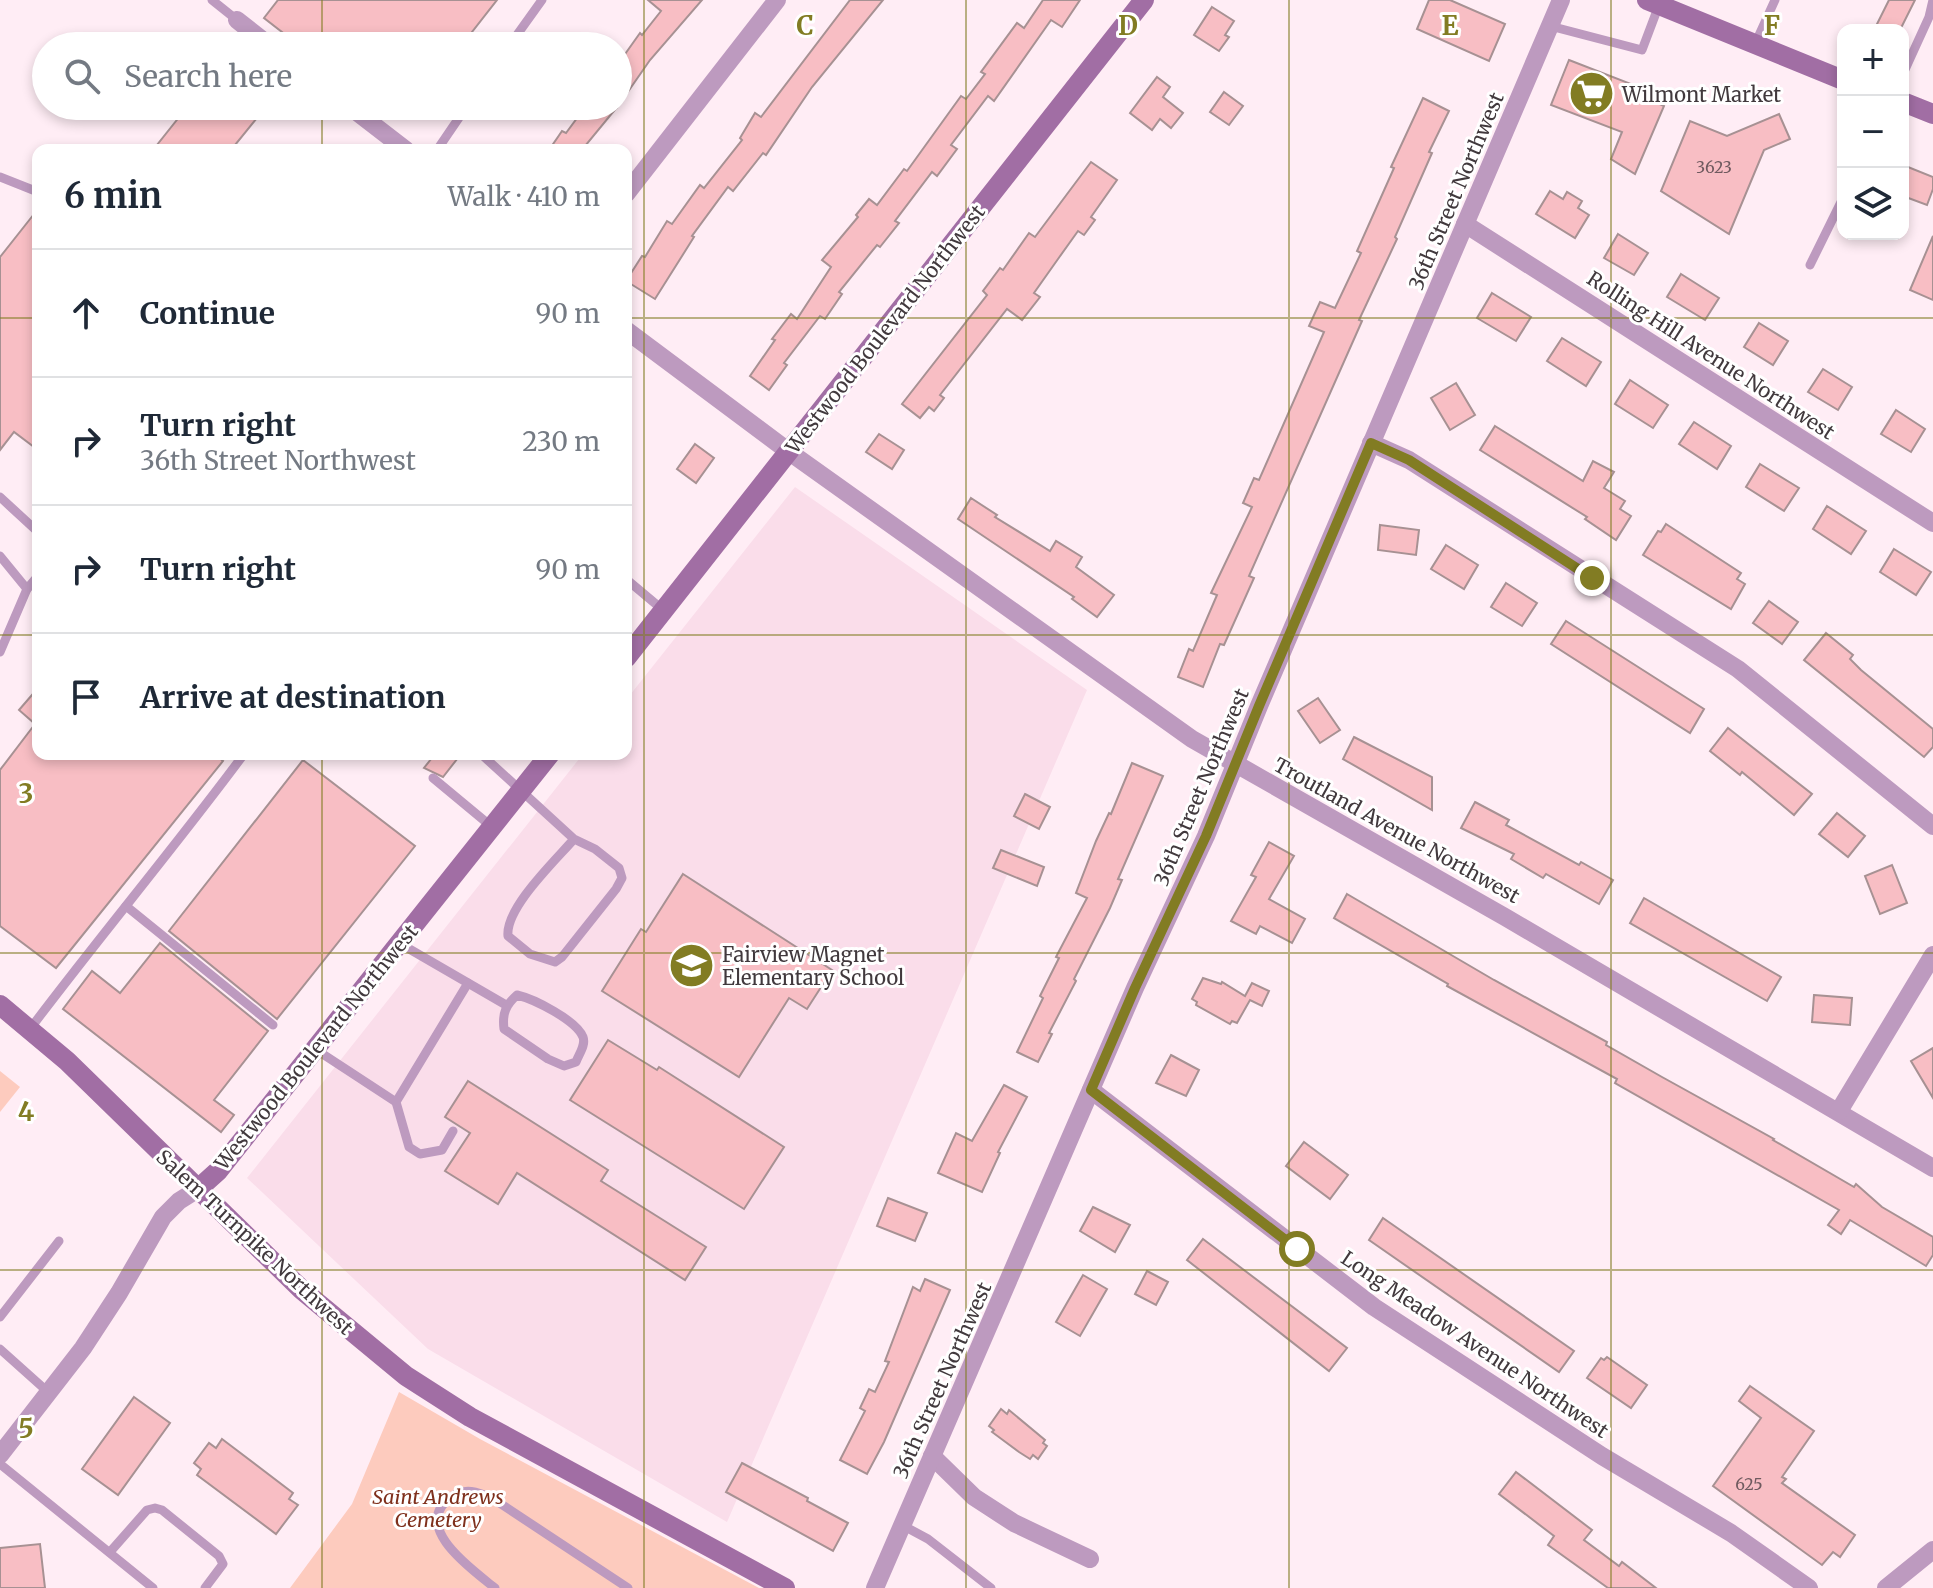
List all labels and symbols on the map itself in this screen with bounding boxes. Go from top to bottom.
text: C [796,9,814,42]
text: D [1118,9,1138,42]
text: E [1442,9,1459,42]
text: F [1764,9,1780,42]
supermarket icon: Wilmont Market [1567,70,1615,118]
place label: Wilmont Market [1621,82,1781,107]
street label: 36th Street Northwest [1403,88,1509,294]
house number: 3623 [1696,157,1732,177]
street label: Westwood Boulevard Northwest [779,199,990,459]
street label: Rolling Hill Avenue Northwest [1583,266,1840,445]
route end [1574,560,1610,596]
street label: 36th Street Northwest [1148,684,1254,890]
street label: Troutland Avenue Northwest [1270,752,1525,908]
text: 3 [19,777,33,810]
street label: Westwood Boulevard Northwest [208,919,423,1176]
school or university icon: Fairview Magnet Elementary School [667,942,715,990]
place label: Fairview Magnet Elementary School [722,942,904,990]
text: 4 [18,1095,35,1128]
street label: Salem Turnpike Northwest [151,1144,359,1340]
route start [1279,1231,1315,1267]
street label: Long Meadow Avenue Northwest [1337,1245,1613,1443]
street label: 36th Street Northwest [887,1278,997,1482]
text: 5 [18,1412,34,1445]
house number: 625 [1735,1474,1763,1494]
park label: Saint Andrews Cemetery [372,1484,504,1532]

